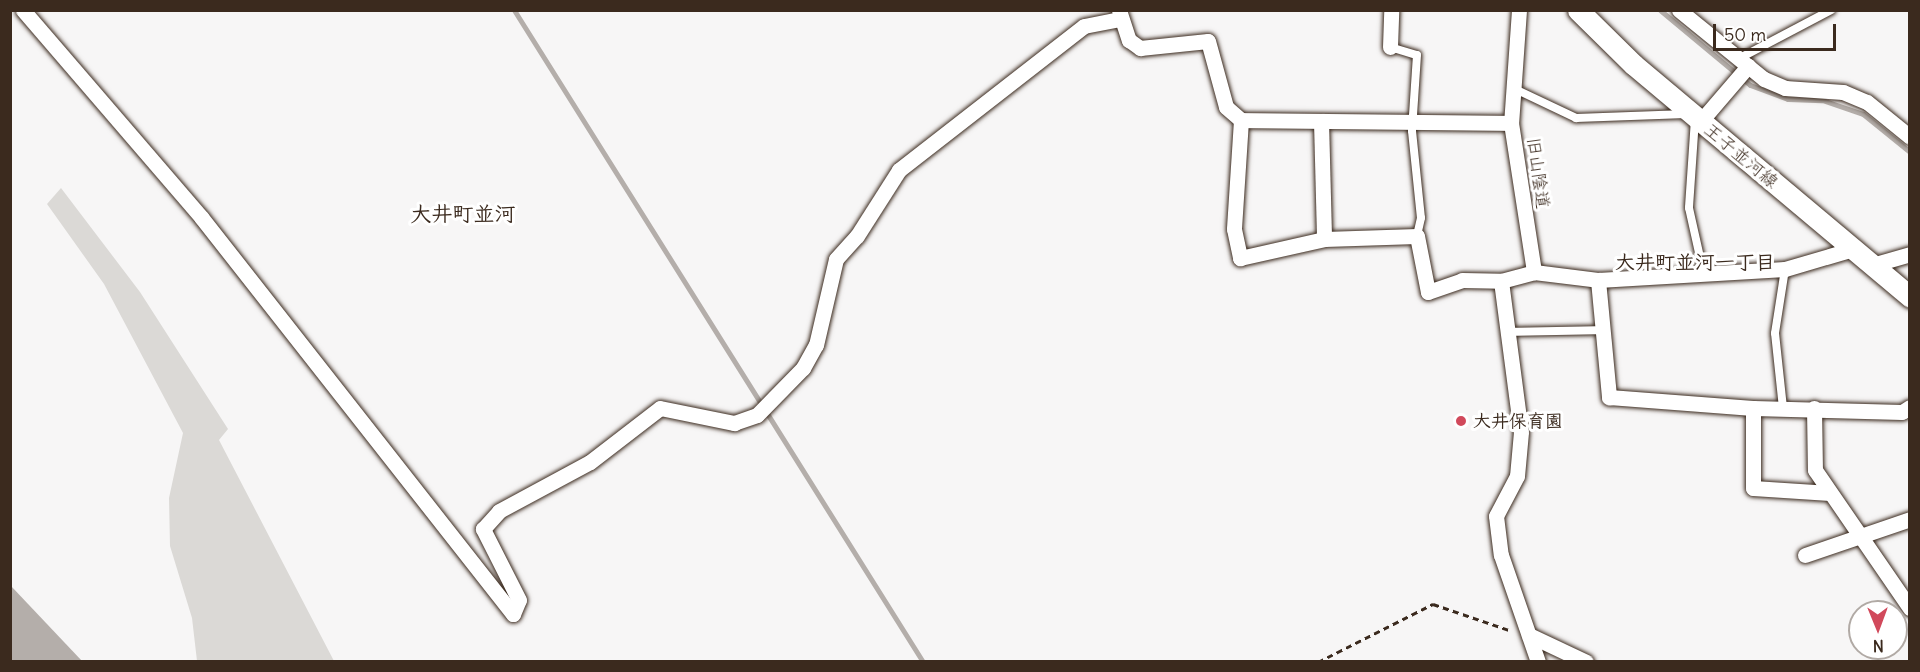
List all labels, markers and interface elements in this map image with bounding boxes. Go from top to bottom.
scale bar [1716,12,1839,50]
text: 50 m [1724,23,1766,46]
street label: 王子並河線 [1700,119,1782,193]
street label: 旧山陰道 [1522,136,1554,210]
district label: 大井町並河 [411,201,515,227]
district label: 大井町並河一丁目 [1615,249,1775,273]
place label: 大井保育園 [1473,410,1563,432]
marker: 大井保育園 [1454,414,1468,428]
north arrow [1848,600,1908,660]
text: N [1873,636,1884,656]

